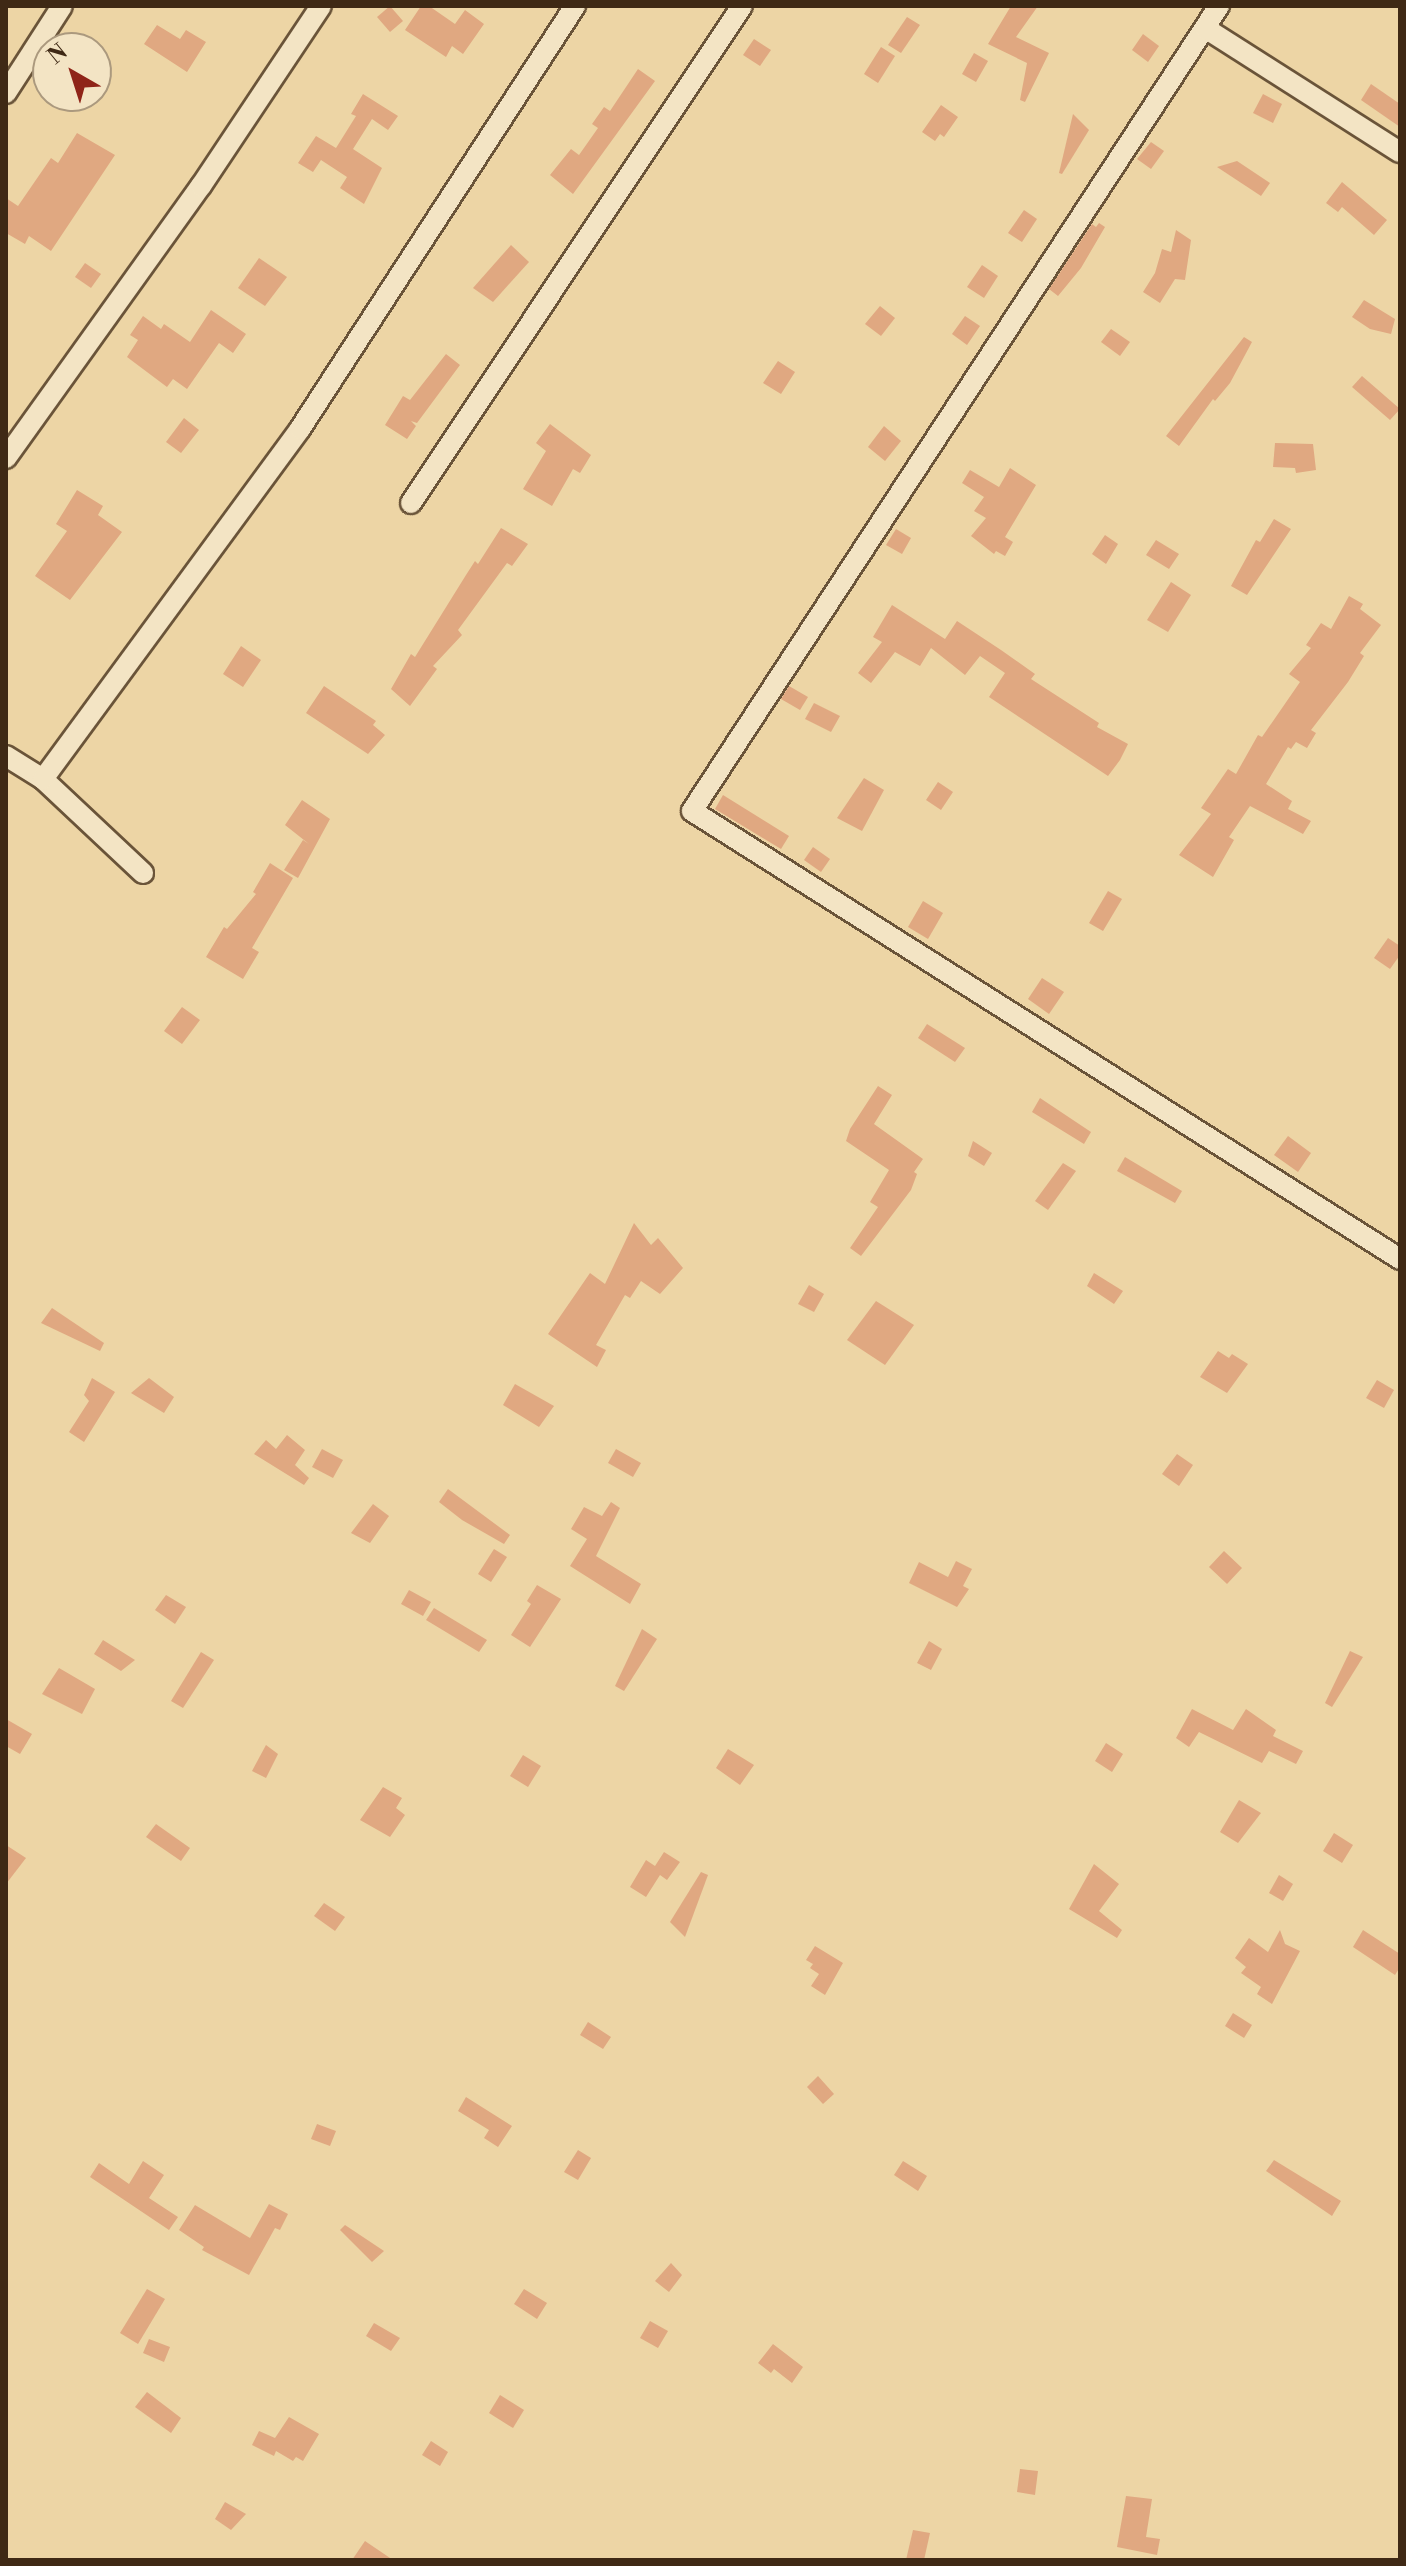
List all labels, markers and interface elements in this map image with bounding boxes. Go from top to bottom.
north arrow [32,32,112,112]
text: N [43,39,73,70]

